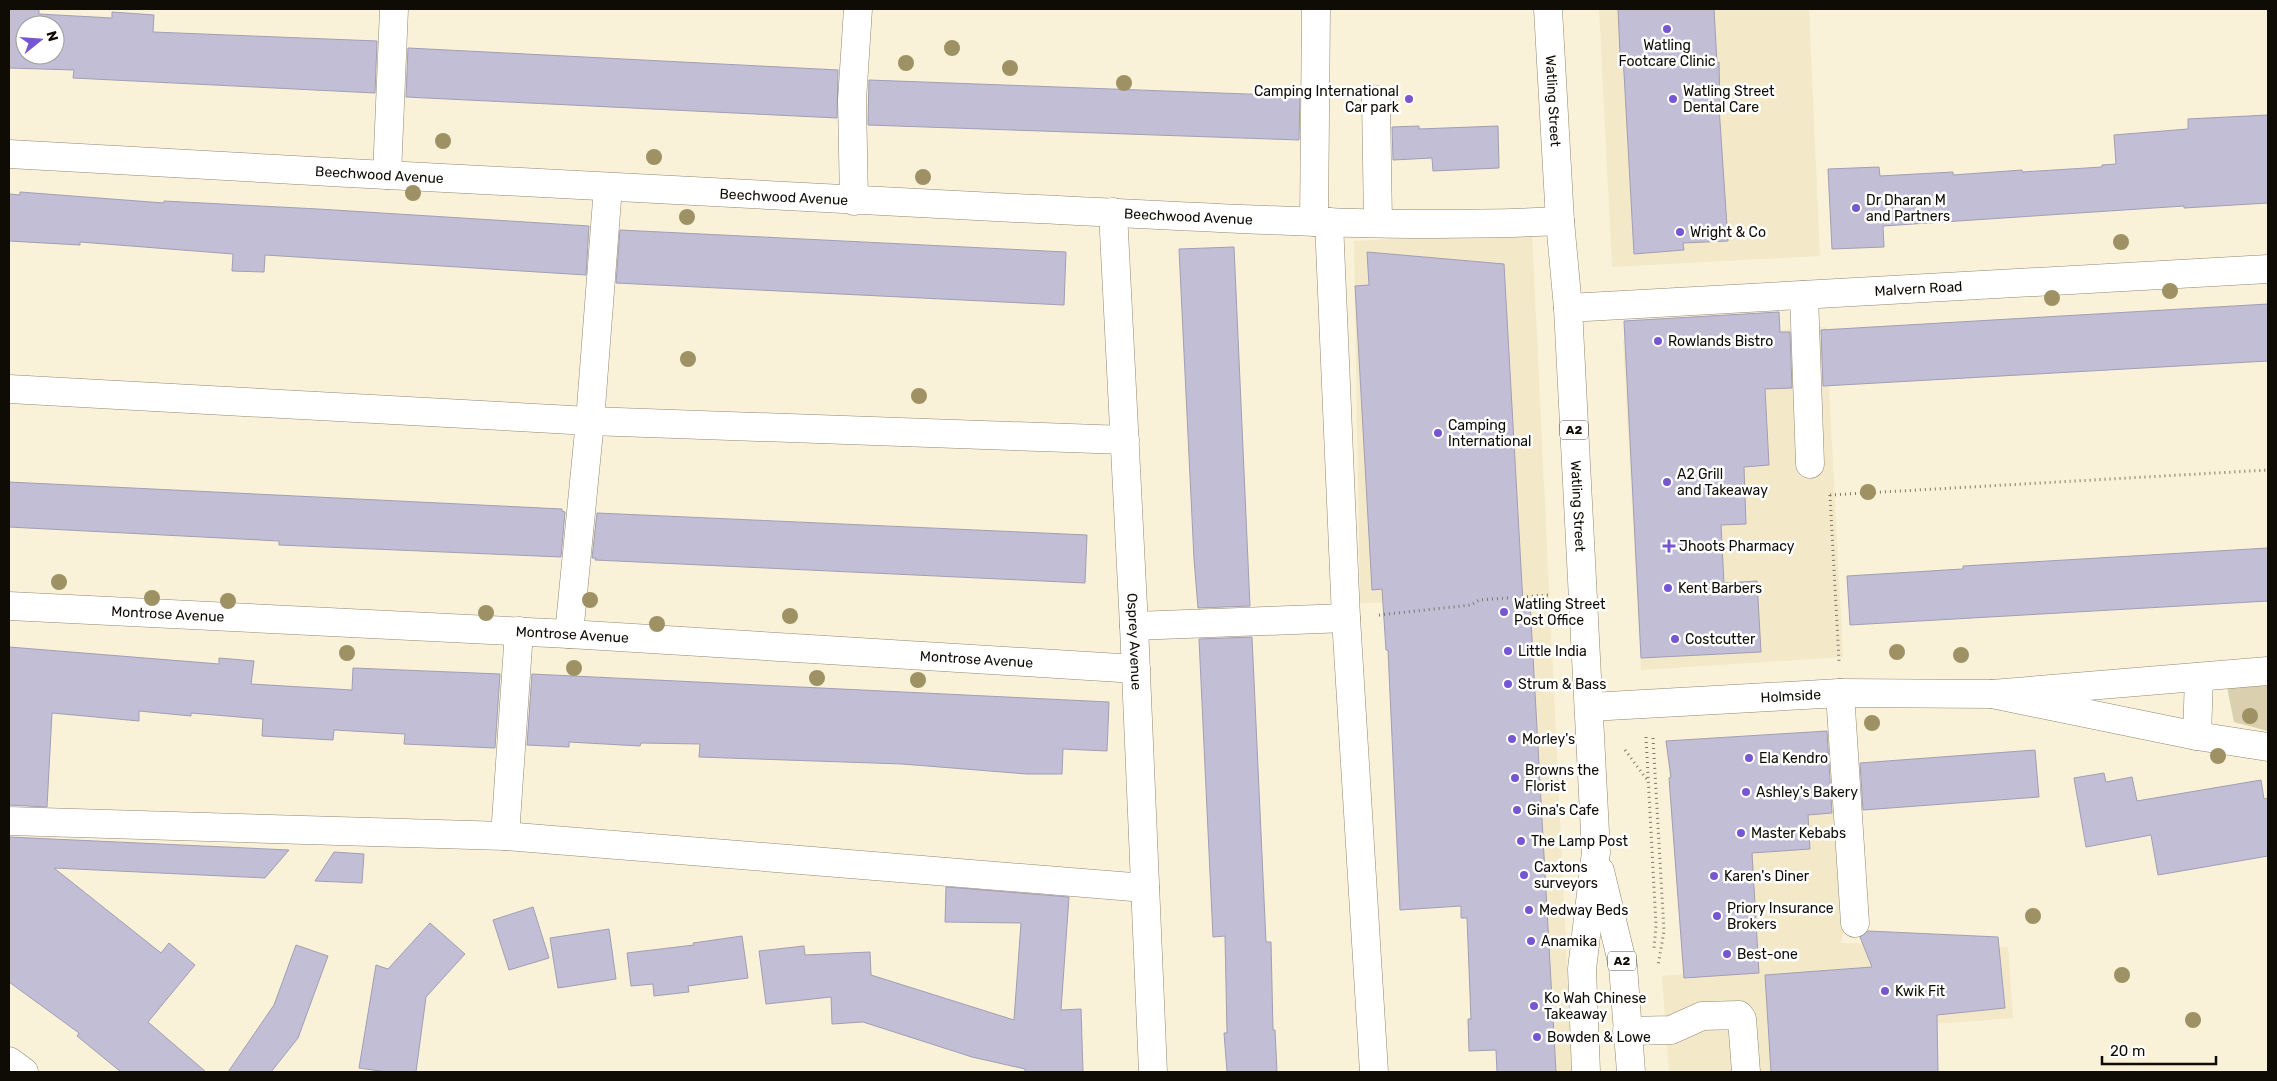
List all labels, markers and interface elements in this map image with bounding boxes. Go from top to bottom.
north arrow [15,15,65,65]
marker: Watling Footcare Clinic [1661,23,1673,35]
text: N [42,29,62,44]
place label: Watling Footcare Clinic [1618,37,1716,70]
street label: Watling Street [1542,55,1564,148]
place label: Camping International Car park [1254,83,1400,116]
place label: Watling Street Dental Care [1683,83,1775,116]
marker: Camping International Car park [1403,93,1415,105]
marker: Watling Street Dental Care [1667,93,1679,105]
street label: Beechwood Avenue [315,163,444,187]
street label: Beechwood Avenue [719,185,849,209]
place label: Dr Dharan M and Partners [1866,192,1950,225]
marker: Dr Dharan M and Partners [1850,202,1862,214]
street label: Beechwood Avenue [1124,205,1253,228]
place label: Wright & Co [1690,224,1766,241]
marker: Wright & Co [1674,226,1686,238]
street label: Malvern Road [1874,278,1963,299]
place label: Rowlands Bistro [1668,333,1773,350]
marker: Rowlands Bistro [1652,335,1664,347]
place label: Camping International [1448,417,1532,450]
road number: A2 [1560,420,1588,440]
marker: Camping International [1432,427,1444,439]
street label: Watling Street [1567,460,1589,553]
place label: A2 Grill and Takeaway [1677,466,1768,499]
marker: A2 Grill and Takeaway [1661,476,1673,488]
place label: Jhoots Pharmacy [1679,538,1795,555]
marker: Jhoots Pharmacy [1663,540,1675,552]
place label: Kent Barbers [1678,580,1762,597]
marker: Kent Barbers [1662,582,1674,594]
street label: Osprey Avenue [1124,592,1145,691]
place label: Watling Street Post Office [1514,596,1606,629]
street label: Montrose Avenue [111,603,225,625]
marker: Watling Street Post Office [1498,606,1510,618]
street label: Montrose Avenue [515,623,630,646]
place label: Costcutter [1685,631,1756,648]
marker: Costcutter [1669,633,1681,645]
place label: Little India [1518,643,1587,660]
marker: Little India [1502,645,1514,657]
street label: Montrose Avenue [919,647,1034,671]
place label: Strum & Bass [1518,676,1606,693]
marker: Strum & Bass [1502,678,1514,690]
street label: Holmside [1760,686,1822,706]
place label: Morley's [1522,731,1575,748]
marker: Morley's [1506,733,1518,745]
place label: Ela Kendro [1759,750,1828,767]
marker: Ela Kendro [1743,752,1755,764]
place label: Browns the Florist [1525,762,1599,795]
marker: Browns the Florist [1509,772,1521,784]
place label: Ashley's Bakery [1756,784,1858,801]
marker: Ashley's Bakery [1740,786,1752,798]
place label: Gina's Cafe [1527,802,1599,819]
marker: Gina's Cafe [1511,804,1523,816]
place label: Master Kebabs [1751,825,1846,842]
marker: Master Kebabs [1735,827,1747,839]
place label: The Lamp Post [1531,833,1629,850]
marker: The Lamp Post [1515,835,1527,847]
place label: Caxtons surveyors [1534,859,1598,892]
place label: Karen's Diner [1724,868,1810,885]
marker: Caxtons surveyors [1518,869,1530,881]
marker: Karen's Diner [1708,870,1720,882]
place label: Priory Insurance Brokers [1727,900,1834,933]
place label: Medway Beds [1539,902,1628,919]
marker: Medway Beds [1523,904,1535,916]
marker: Priory Insurance Brokers [1711,910,1723,922]
place label: Anamika [1541,933,1597,950]
marker: Anamika [1525,935,1537,947]
place label: Best-one [1737,946,1798,963]
marker: Best-one [1721,948,1733,960]
road number: A2 [1608,951,1636,970]
place label: Kwik Fit [1895,983,1946,1000]
marker: Kwik Fit [1879,985,1891,997]
place label: Ko Wah Chinese Takeaway [1544,990,1647,1023]
marker: Ko Wah Chinese Takeaway [1528,1000,1540,1012]
place label: Bowden & Lowe [1547,1029,1651,1046]
marker: Bowden & Lowe [1531,1031,1543,1043]
scale bar [2102,1034,2216,1066]
text: 20 m [2110,1042,2145,1060]

